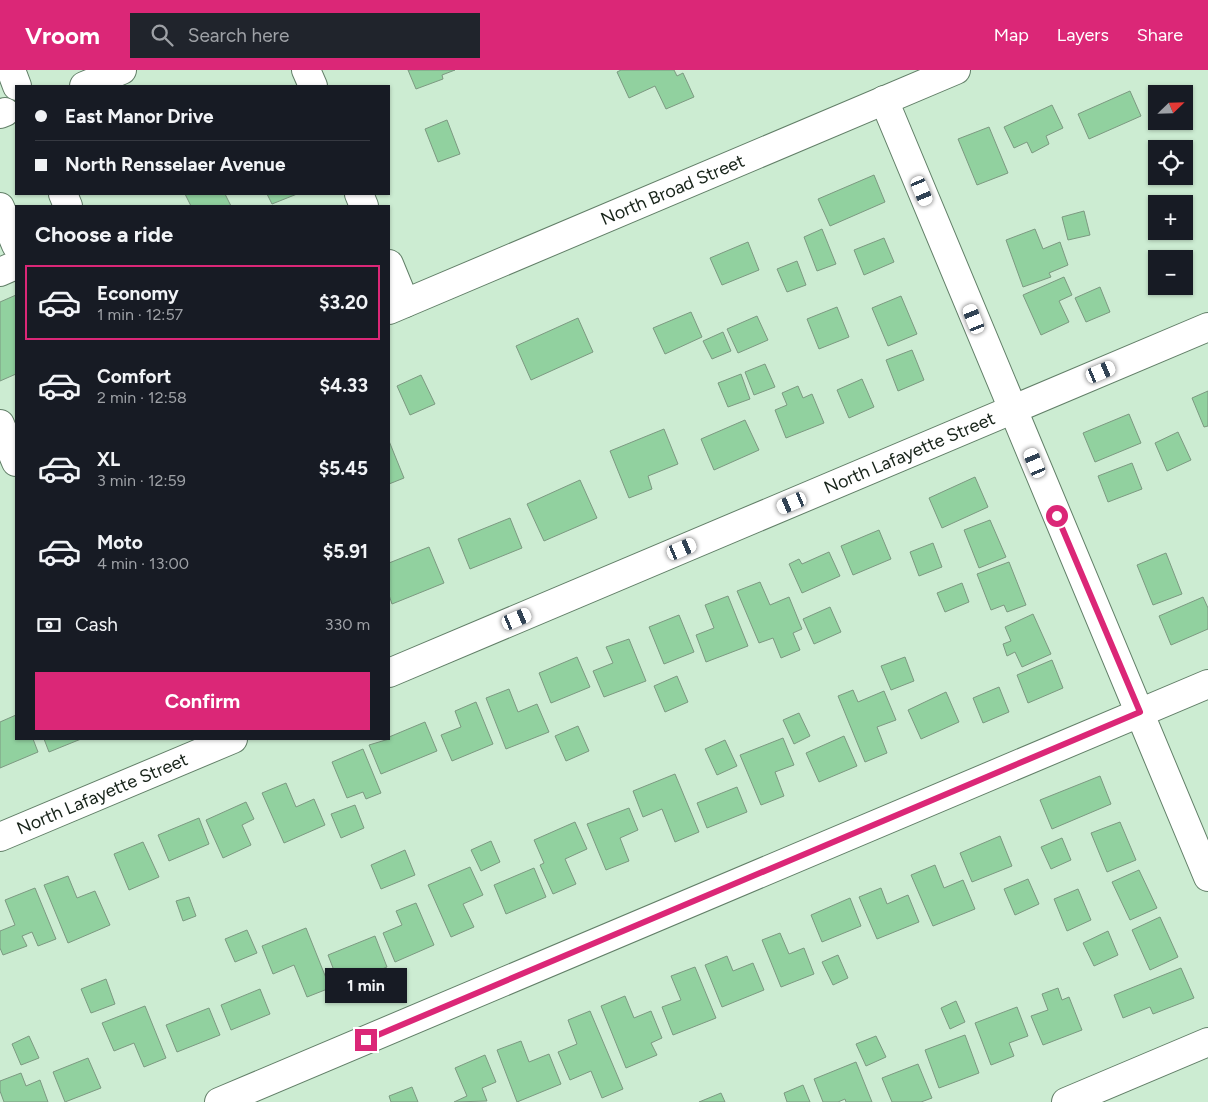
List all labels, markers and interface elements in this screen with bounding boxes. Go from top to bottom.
search box [130,13,480,58]
text: Vroom [25,21,100,50]
icon: search [148,21,176,49]
text: Search here [188,24,289,47]
text: Map [994,24,1029,46]
text: Layers [1057,24,1109,46]
text: Share [1137,24,1183,46]
north arrow [1148,85,1192,130]
map controls [1148,85,1193,295]
text: East Manor Drive [65,105,214,128]
button: locate [1148,140,1193,185]
street label: North Broad Street [597,150,748,230]
text: North Rensselaer Avenue [65,153,285,176]
car [909,174,934,208]
button: + [1148,195,1193,240]
text: Choose a ride [35,221,173,248]
button: − [1148,250,1193,295]
icon: car [37,280,82,325]
text: Economy [97,282,179,305]
text: $3.20 [319,291,368,314]
car [961,302,986,336]
text: 1 min · 12:57 [97,305,183,324]
car [1084,359,1117,385]
icon: car [37,363,82,408]
text: Comfort [97,365,172,388]
text: $4.33 [320,374,368,397]
text: 2 min · 12:58 [97,388,187,407]
street label: North Lafayette Street [821,407,998,499]
icon: car [37,446,82,491]
car [1022,446,1047,480]
text: XL [97,448,120,471]
text: $5.45 [319,457,368,480]
text: 3 min · 12:59 [97,471,186,490]
car [775,490,808,516]
route start [1046,505,1068,527]
icon: car [37,529,82,574]
text: Moto [97,531,143,554]
car [665,536,698,562]
text: $5.91 [323,540,368,563]
text: 4 min · 13:00 [97,554,189,573]
car [500,606,533,632]
icon: cash [35,611,63,639]
text: Cash [75,613,118,636]
text: 330 m [325,615,370,634]
button: Confirm [35,672,370,730]
street label: North Lafayette Street [14,748,191,840]
callout: 1 min [325,968,407,1002]
text: 1 min [347,976,385,995]
route end [355,1029,377,1051]

